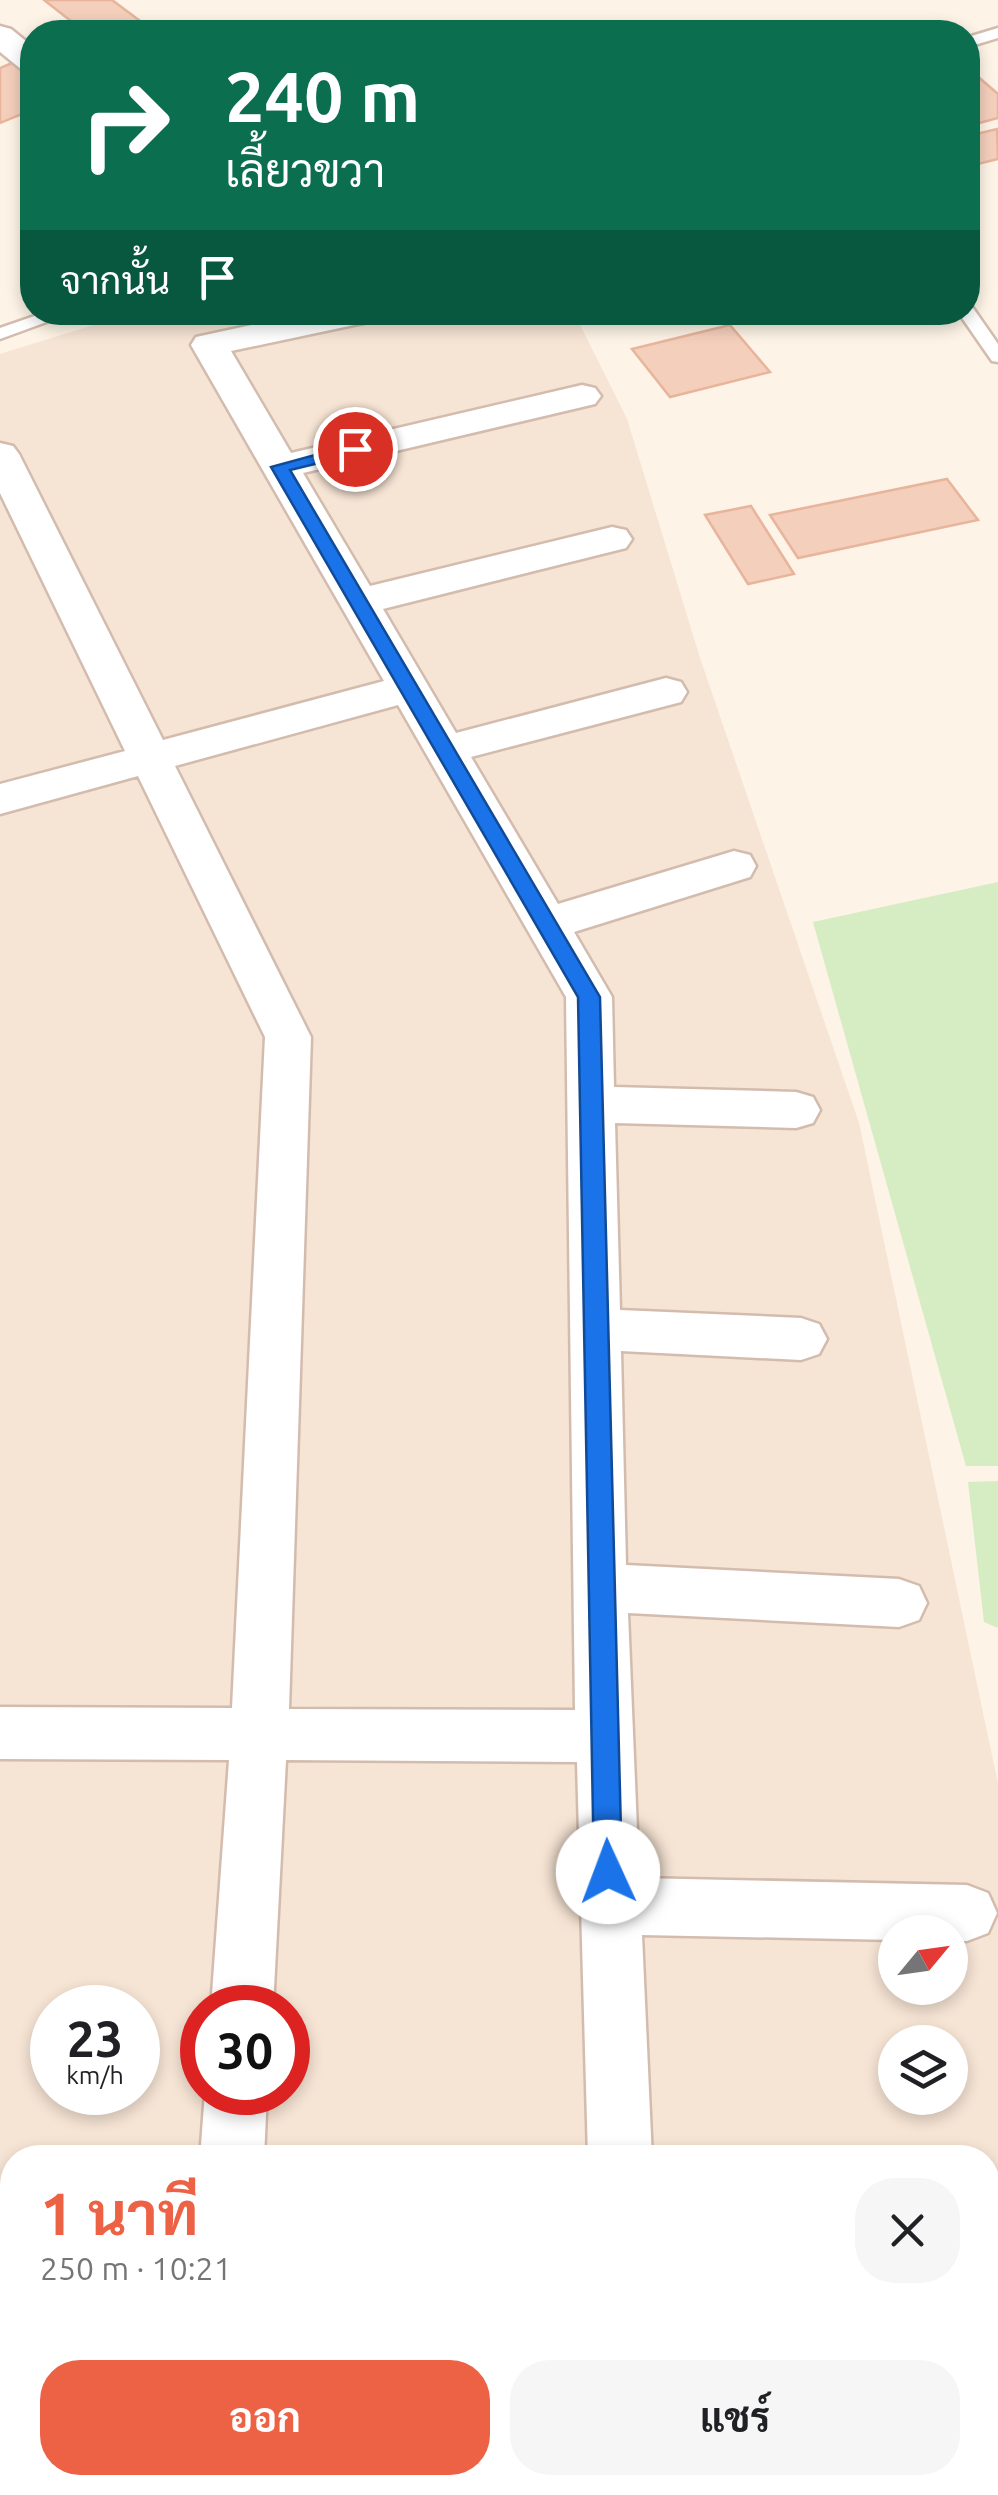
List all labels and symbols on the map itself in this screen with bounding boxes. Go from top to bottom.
pin [313,407,398,492]
position arrow [556,1820,660,1924]
north arrow [878,1915,968,2005]
speed limit sign: 30 [180,1985,310,2115]

